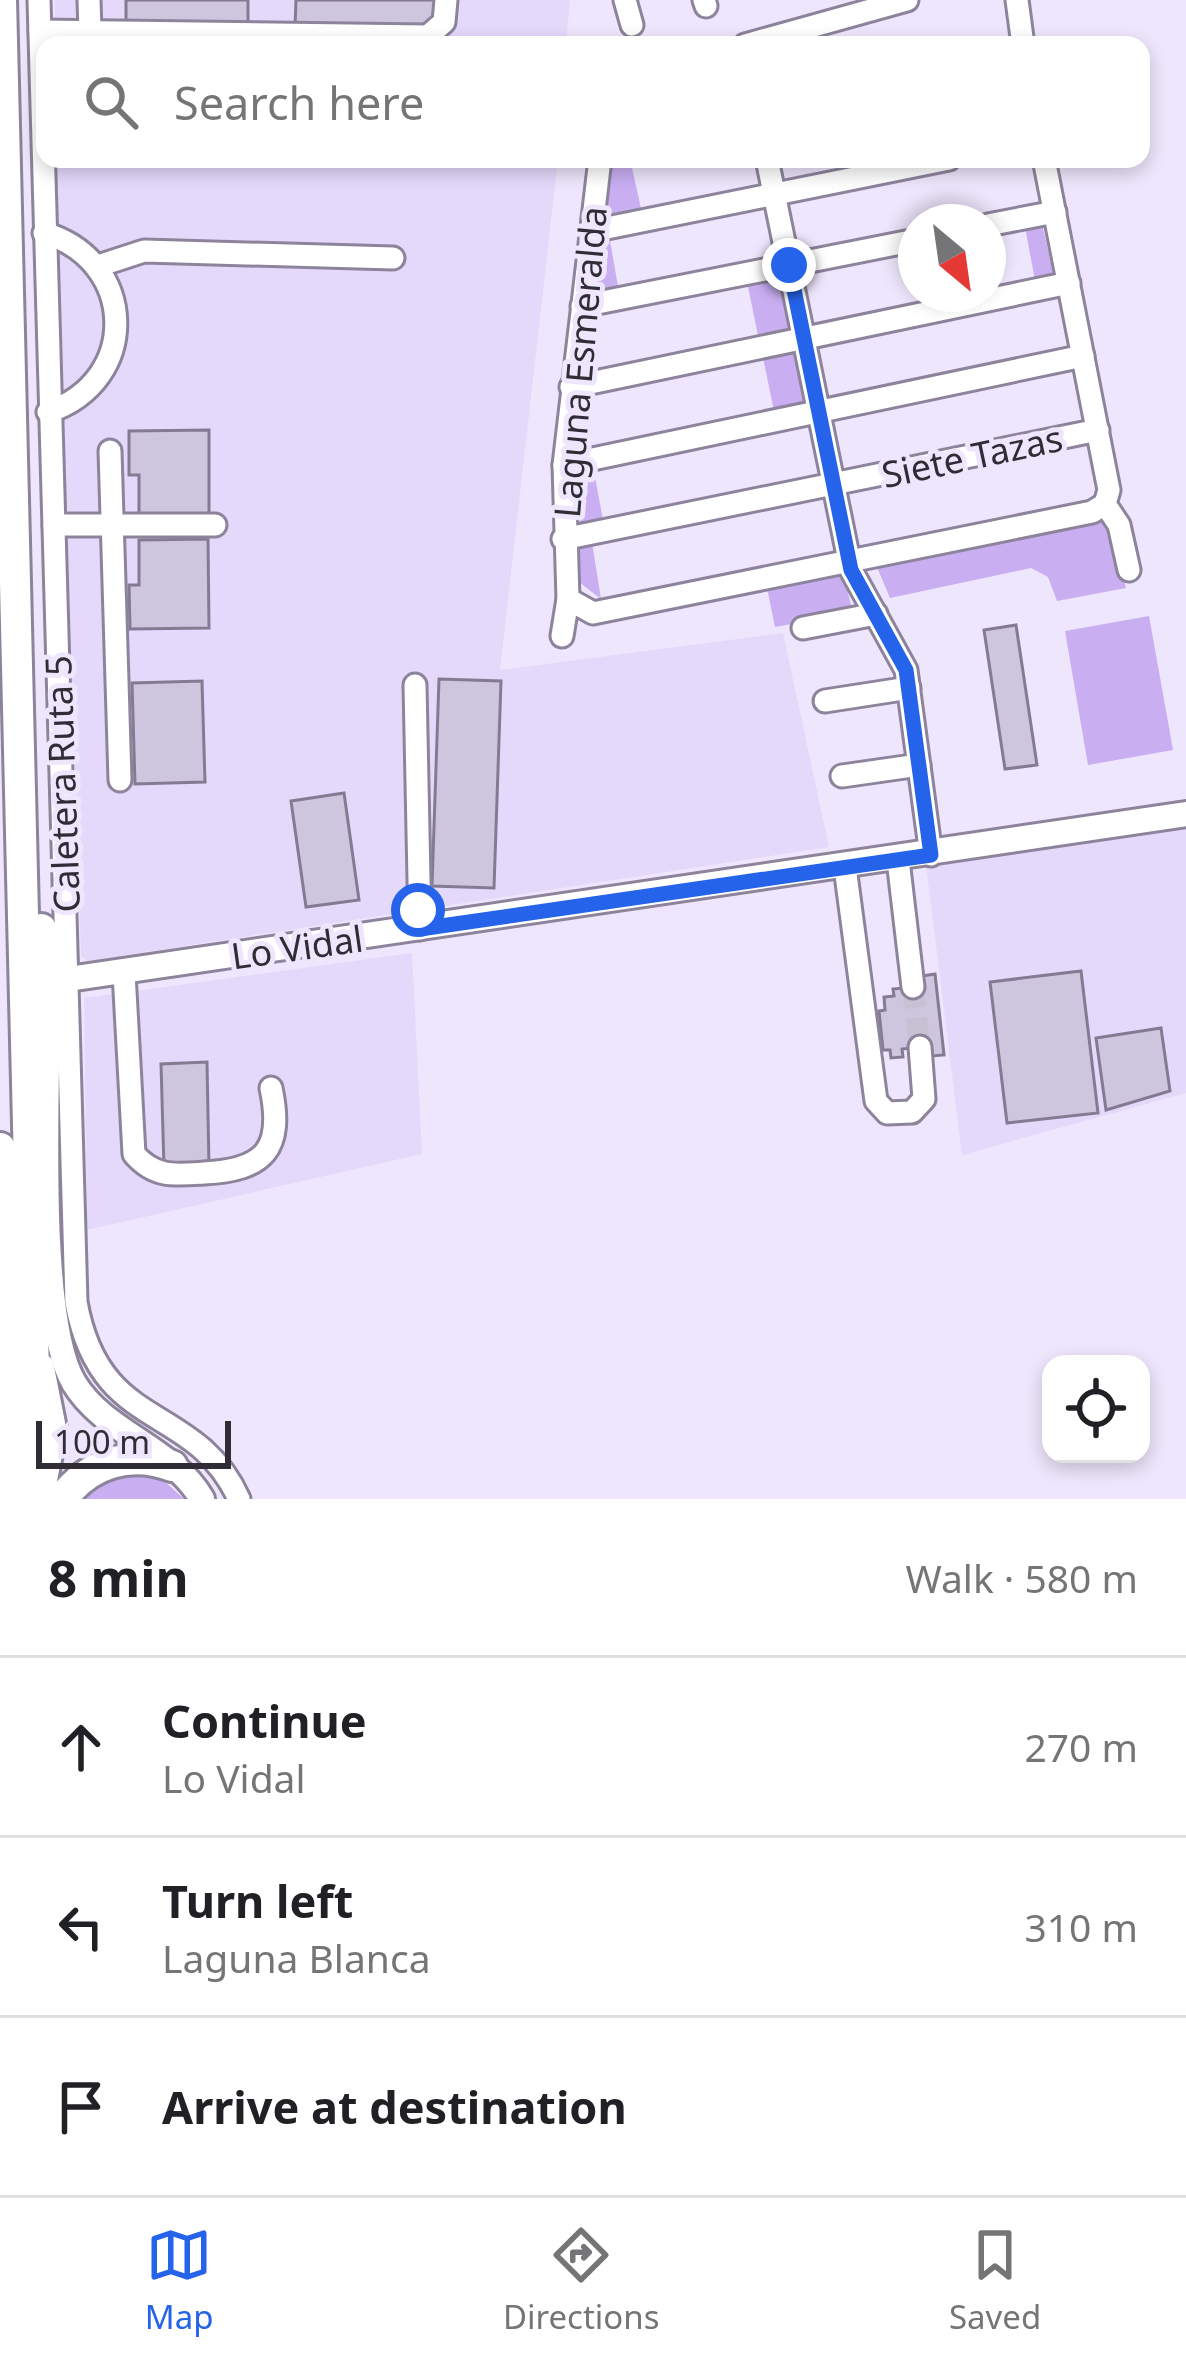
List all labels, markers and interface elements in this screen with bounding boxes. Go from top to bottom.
search box [36,36,1150,168]
icon: search [78,69,144,135]
text: Search here [174,72,424,133]
street label: Laguna Esmeralda [542,204,618,520]
north arrow [898,204,1006,312]
route end [762,238,816,292]
street label: Siete Tazas [877,413,1067,499]
street label: Caletera Ruta 5 [33,655,91,913]
route start [391,883,445,937]
street label: Lo Vidal [228,914,366,980]
map controls [1042,1355,1150,1463]
button: locate [1042,1355,1150,1463]
scale bar [36,1415,231,1468]
text: 100 m [54,1419,150,1464]
text: 8 min [48,1542,189,1612]
text: Walk · 580 m [905,1551,1138,1604]
text: Continue [162,1690,367,1751]
icon: ahead [48,1714,114,1780]
text: 270 m [1024,1720,1138,1773]
text: Lo Vidal [162,1751,306,1804]
text: Turn left [162,1870,353,1931]
icon: left [48,1894,114,1960]
text: 310 m [1024,1900,1138,1953]
text: Laguna Blanca [162,1931,431,1984]
icon: arrive [48,2074,114,2140]
text: Arrive at destination [162,2076,627,2137]
tab: Map [145,2222,213,2339]
tab: Directions [503,2222,660,2339]
tab: Saved [949,2222,1041,2339]

